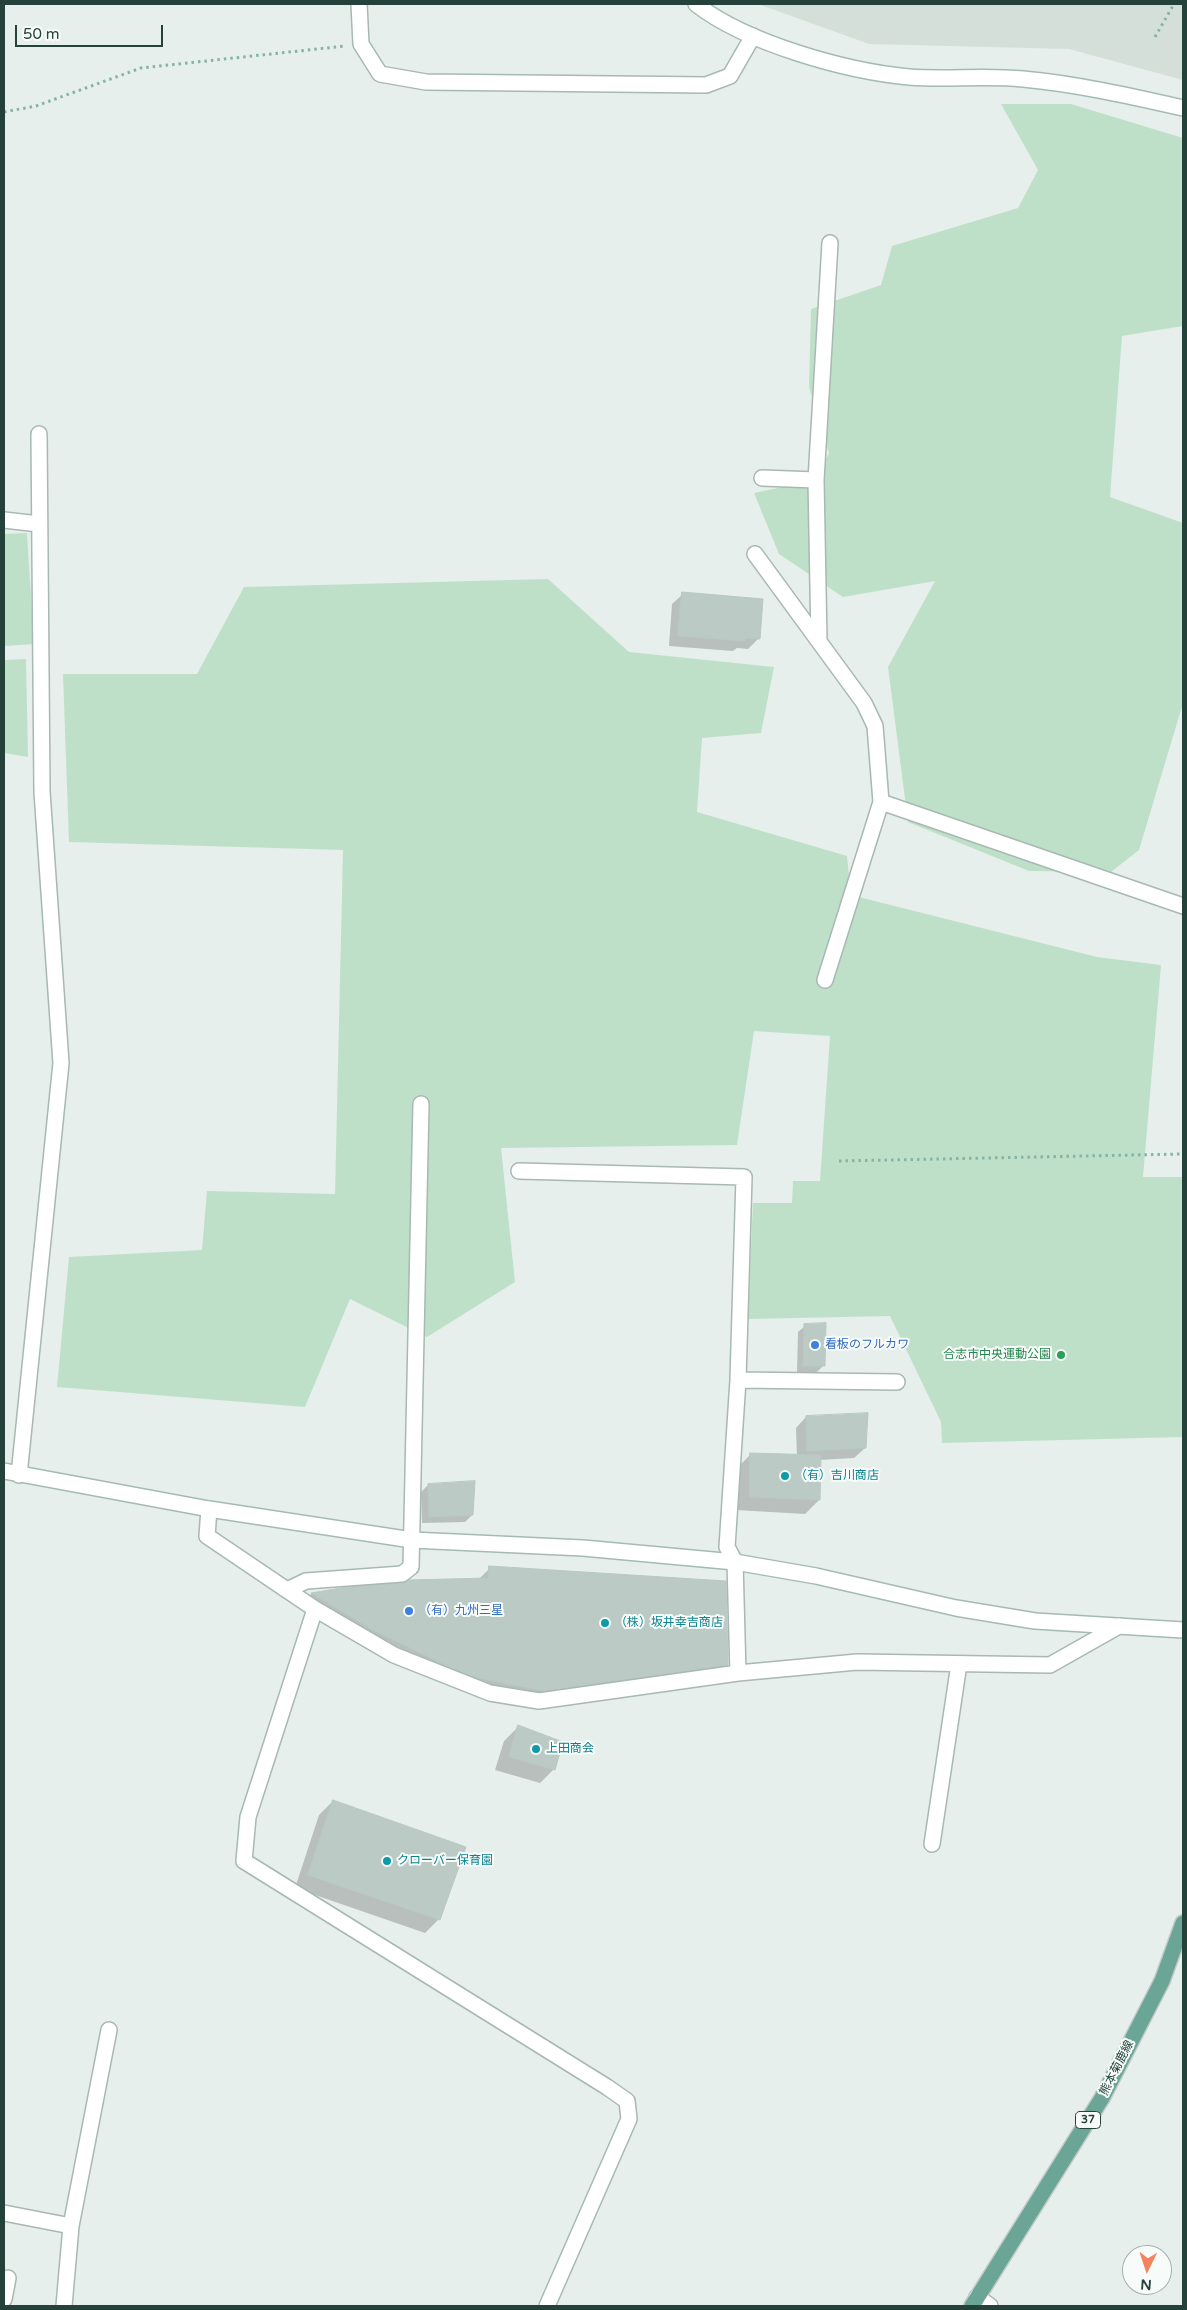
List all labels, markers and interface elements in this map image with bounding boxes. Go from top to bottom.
scale bar [18,15,165,47]
text: 50 m [23,25,60,43]
place label: 看板のフルカワ [825,1338,909,1352]
marker: 看板のフルカワ [809,1339,821,1351]
place label: 合志市中央運動公園 [943,1348,1051,1362]
marker: 合志市中央運動公園 [1055,1349,1067,1361]
place label: （有）吉川商店 [795,1469,879,1483]
marker: （有）吉川商店 [779,1470,791,1482]
place label: （有）九州三星 [419,1604,503,1618]
marker: （有）九州三星 [403,1605,415,1617]
place label: （株）坂井幸吉商店 [615,1616,723,1630]
marker: （株）坂井幸吉商店 [599,1617,611,1629]
place label: 上田商会 [546,1742,594,1756]
marker: 上田商会 [530,1743,542,1755]
place label: クローバー保育園 [397,1854,493,1868]
marker: クローバー保育園 [381,1855,393,1867]
street label: 熊本菊鹿線 [1097,2038,1137,2098]
road number: 37 [1076,2112,1100,2128]
north arrow [1122,2245,1172,2295]
text: N [1140,2276,1152,2293]

